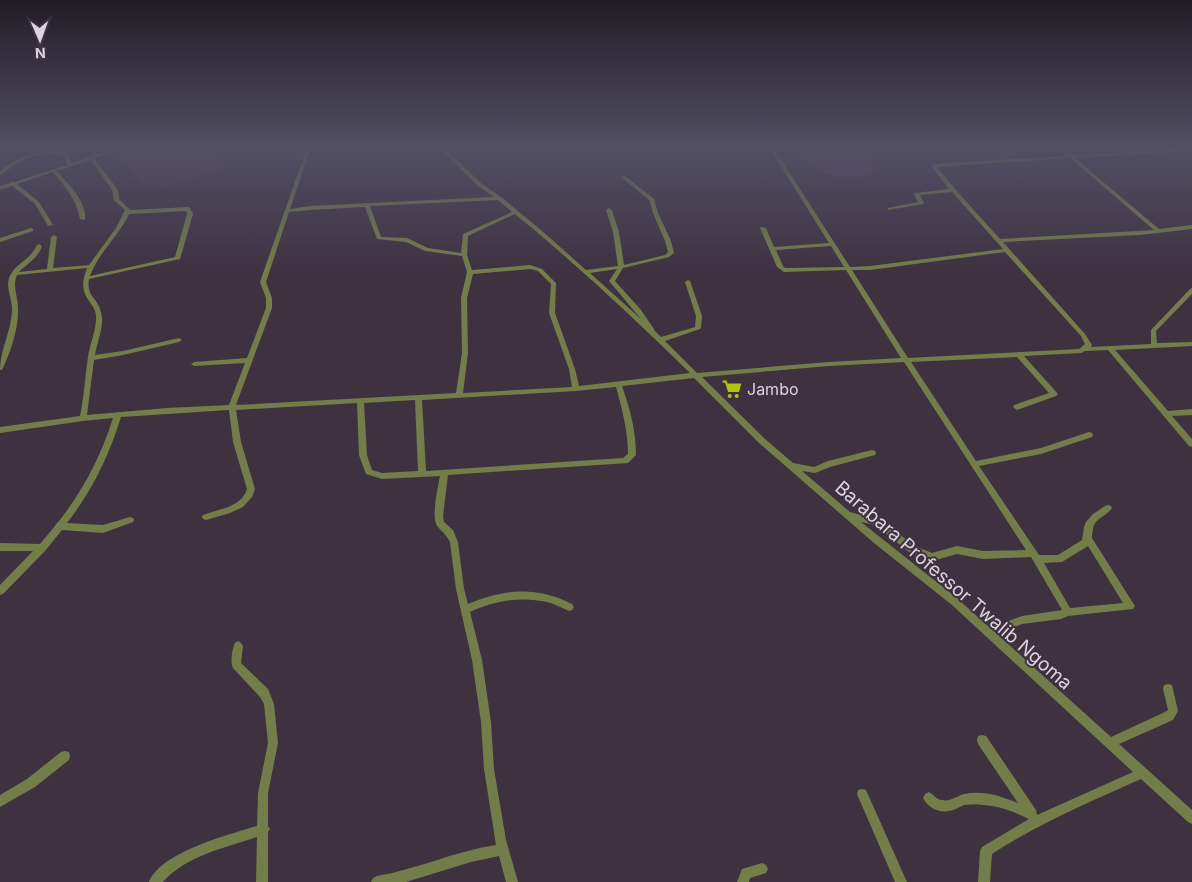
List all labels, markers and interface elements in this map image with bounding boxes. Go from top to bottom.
north arrow [15,15,65,65]
text: N [35,45,46,62]
supermarket icon: Jambo [721,378,743,400]
place label: Jambo [747,379,799,399]
street label: Barabara Professor Twalib Ngoma [830,476,1077,695]

